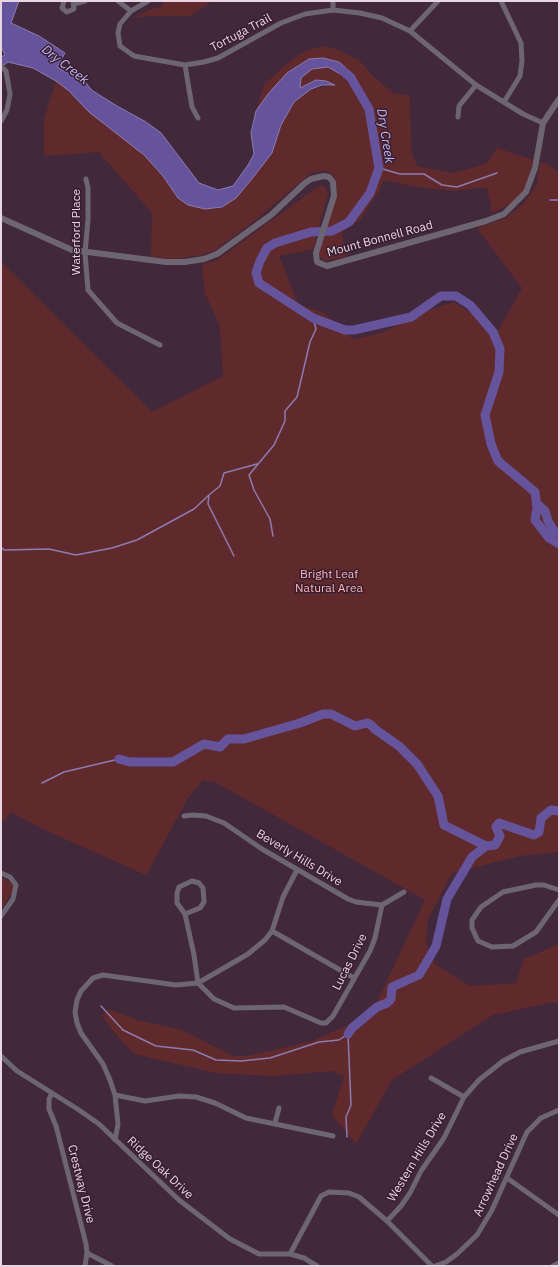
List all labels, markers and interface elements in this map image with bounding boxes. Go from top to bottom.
street label: Tortuga Trail [208,11,274,55]
water label: Dry Creek [38,42,92,88]
water label: Dry Creek [373,108,397,164]
street label: Waterford Place [70,189,84,275]
street label: Mount Bonnell Road [326,218,434,260]
park label: Bright Leaf Natural Area [295,568,363,596]
street label: Beverly Hills Drive [253,827,345,889]
street label: Lucas Drive [330,931,370,993]
street label: Western Hills Drive [385,1110,449,1204]
street label: Arrowhead Drive [471,1131,521,1219]
street label: Ridge Oak Drive [124,1134,196,1202]
street label: Crestway Drive [64,1143,98,1225]

